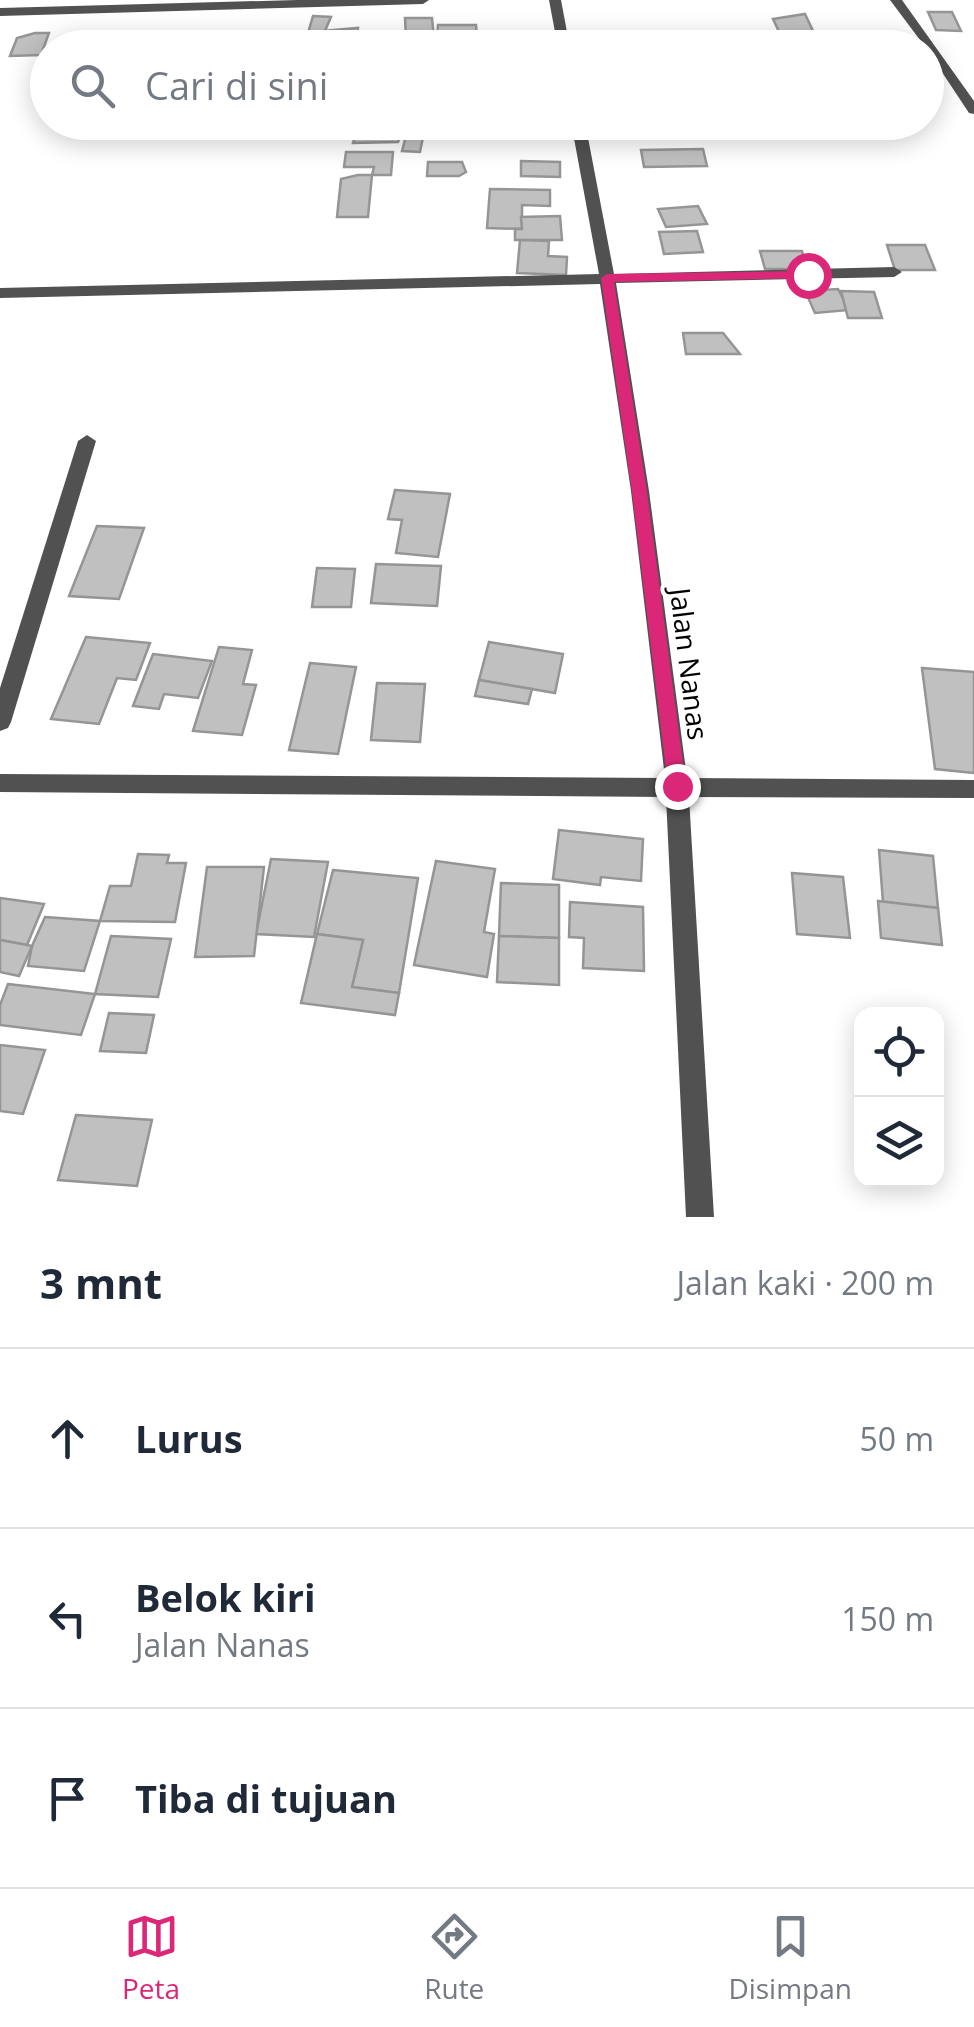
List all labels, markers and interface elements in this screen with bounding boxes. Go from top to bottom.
search box [30,30,944,140]
icon: search [65,58,120,113]
text: Cari di sini [145,59,328,111]
route start [786,253,832,299]
street label: Jalan Nanas [661,583,718,742]
route end [655,764,701,810]
map controls [854,1007,944,1187]
button: locate [854,1007,944,1097]
button: layers [854,1097,944,1187]
text: 3 mnt [40,1254,162,1311]
text: Jalan kaki · 200 m [676,1261,934,1304]
icon: ahead [40,1411,95,1466]
text: Lurus [135,1412,243,1464]
text: 50 m [859,1417,934,1460]
text: Belok kiri [135,1571,316,1623]
icon: left [40,1591,95,1646]
text: 150 m [841,1597,934,1640]
text: Jalan Nanas [135,1623,310,1666]
icon: arrive [40,1771,95,1826]
text: Tiba di tujuan [135,1772,397,1824]
tab: Peta [122,1909,180,2007]
tab: Rute [424,1909,484,2007]
tab: Disimpan [728,1909,852,2007]

